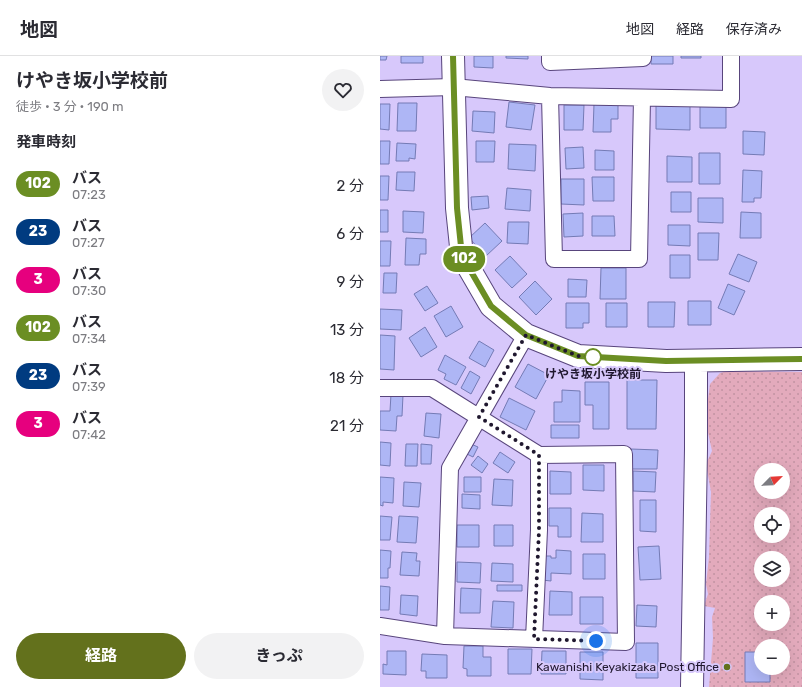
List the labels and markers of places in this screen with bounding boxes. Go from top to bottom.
marker: けやき坂小学校前 [584,348,602,366]
place label: けやき坂小学校前 [545,367,641,381]
place label: Kawanishi Keyakizaka Post Office [536,660,719,674]
marker: Kawanishi Keyakizaka Post Office [722,662,732,672]

